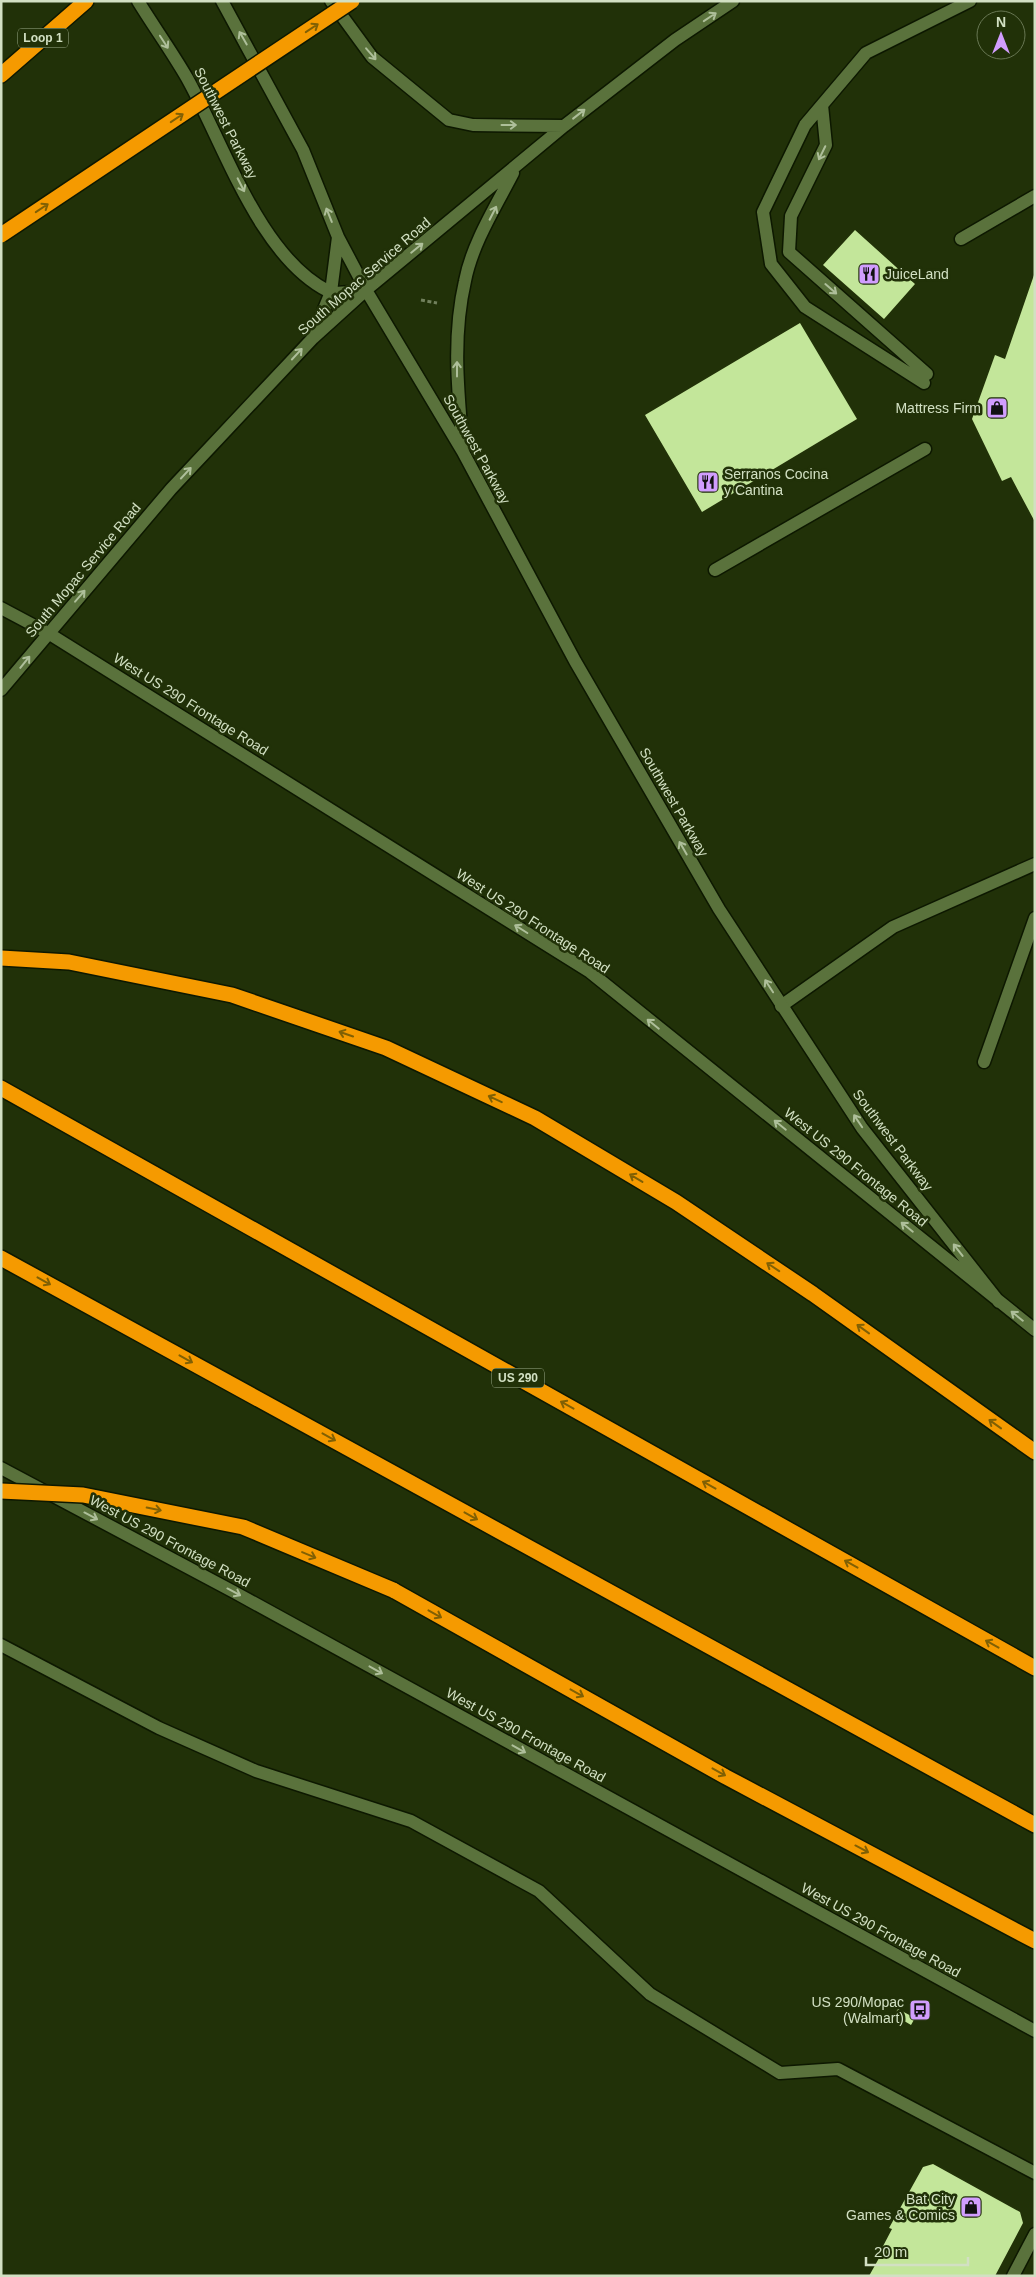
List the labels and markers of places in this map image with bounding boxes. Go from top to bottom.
restaurant icon: JuiceLand [857,262,881,286]
place label: JuiceLand [885,266,949,282]
shop icon: Mattress Firm [985,396,1009,420]
place label: Mattress Firm [895,400,981,416]
place label: Serranos Cocina y Cantina [724,466,828,498]
restaurant icon: Serranos Cocina y Cantina [696,470,720,494]
place label: US 290/Mopac (Walmart) [811,1994,904,2026]
bus stop icon: US 290/Mopac (Walmart) [908,1998,932,2022]
place label: Bat City Games & Comics [846,2191,955,2223]
shop icon: Bat City Games & Comics [959,2195,983,2219]

